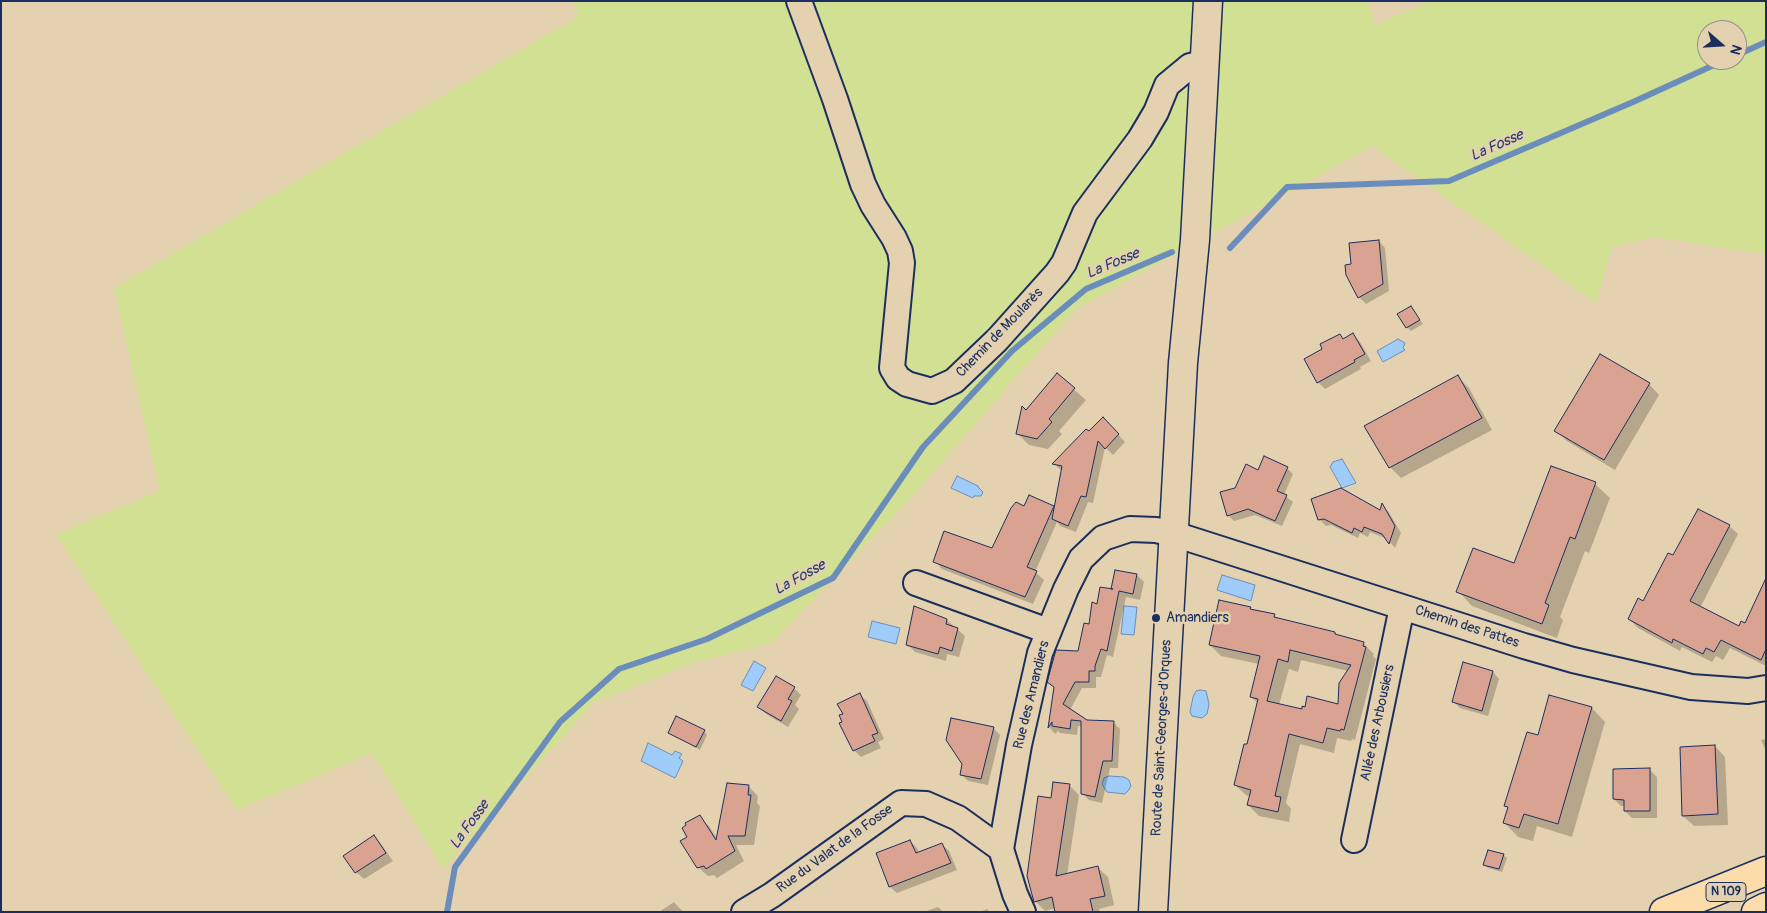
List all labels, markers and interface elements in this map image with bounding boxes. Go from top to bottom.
north arrow [1697,20,1747,70]
text: N [1726,42,1745,57]
water label: La Fosse [1468,126,1526,166]
water label: La Fosse [1084,245,1142,283]
street label: Chemin de Moularès [953,285,1047,381]
water label: La Fosse [771,557,829,599]
street label: Chemin des Pattes [1413,602,1521,652]
place label: Amandiers [1166,610,1229,626]
marker: Amandiers [1150,612,1162,624]
street label: Rue des Amandiers [1010,639,1054,751]
street label: Route de Saint-Georges-d'Orques [1148,639,1176,837]
street label: Allée des Arbousiers [1357,663,1399,783]
water label: La Fosse [446,797,494,853]
street label: Rue du Valat de la Fosse [774,801,896,897]
road number: N 109 [1706,882,1746,902]

